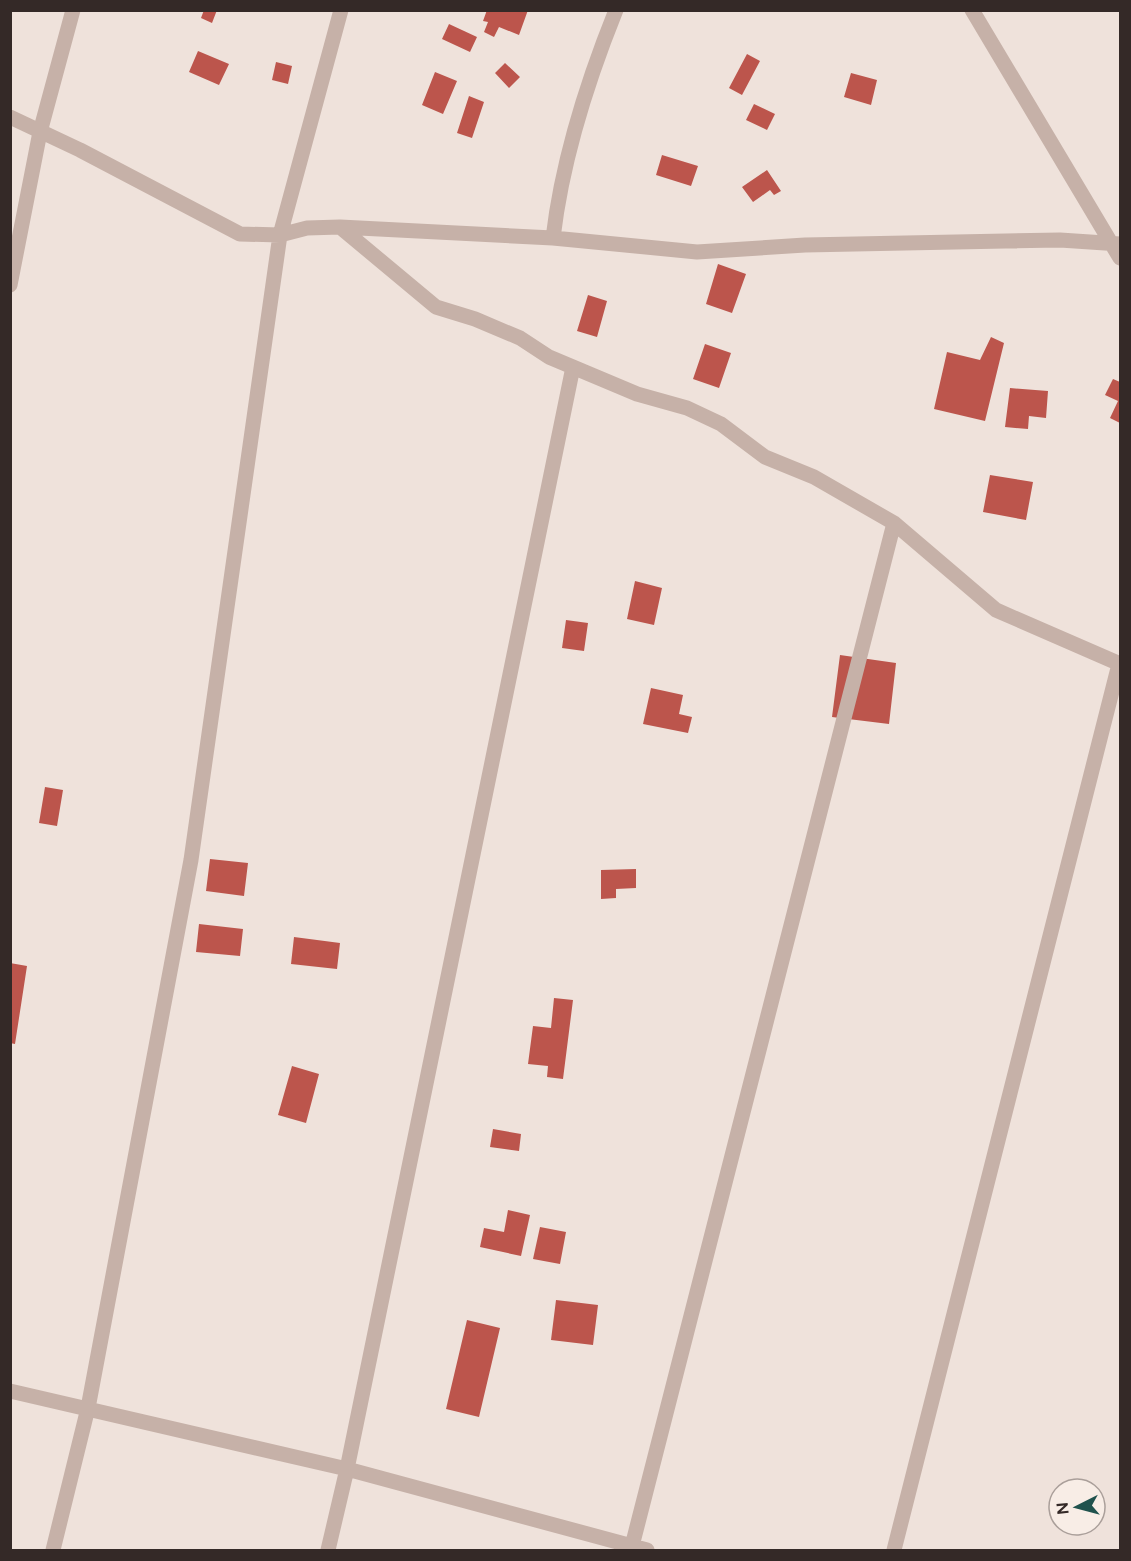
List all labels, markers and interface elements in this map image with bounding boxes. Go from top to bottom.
north arrow [1047,1477,1107,1537]
text: N [1052,1501,1073,1516]

